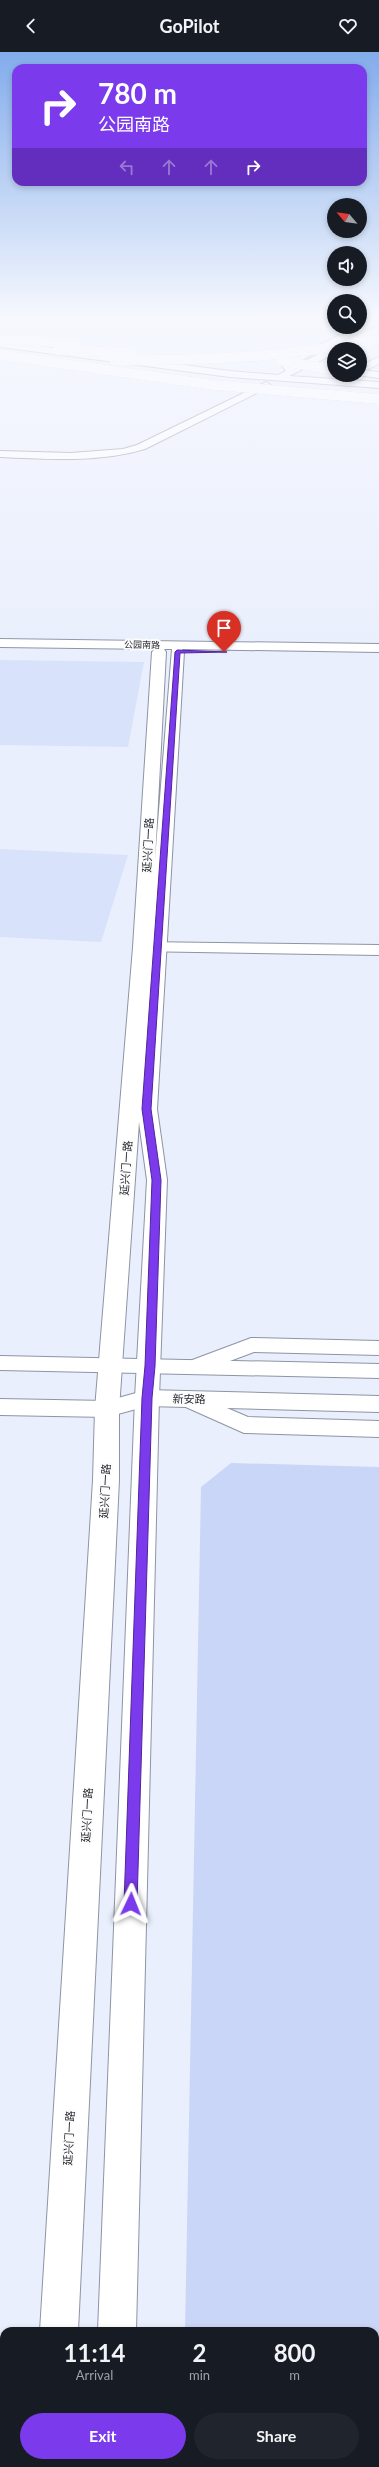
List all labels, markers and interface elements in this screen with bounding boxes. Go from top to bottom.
icon: back [20,15,42,37]
text: GoPilot [159,15,220,37]
icon: heart [337,15,359,37]
text: 780 m [98,76,177,110]
icon: right [32,80,84,132]
text: 公园南路 [98,113,170,135]
icon: left [116,156,138,178]
icon: ahead [158,156,180,178]
icon: ahead [200,156,222,178]
icon: right [242,156,264,178]
north arrow [327,198,367,238]
map controls [327,198,367,382]
button: sound [327,246,367,286]
button: search [327,294,367,334]
button: layers [327,342,367,382]
pin [207,611,241,652]
icon: arrive [213,617,235,639]
street label: 公园南路 [124,639,160,650]
street label: 延兴门一路 [140,817,155,873]
street label: 延兴门一路 [117,1140,134,1196]
street label: 新安路 [172,1392,206,1405]
street label: 延兴门一路 [97,1463,112,1519]
street label: 延兴门一路 [79,1787,94,1843]
position arrow [110,1883,152,1925]
street label: 延兴门一路 [61,2110,76,2166]
text: 11:14 [64,2338,125,2367]
text: 2 [193,2338,207,2367]
text: 800 [274,2338,315,2367]
text: Arrival [76,2367,113,2383]
text: min [189,2367,210,2383]
text: m [289,2367,300,2383]
button: Exit [20,2413,186,2459]
button: Share [194,2413,359,2459]

